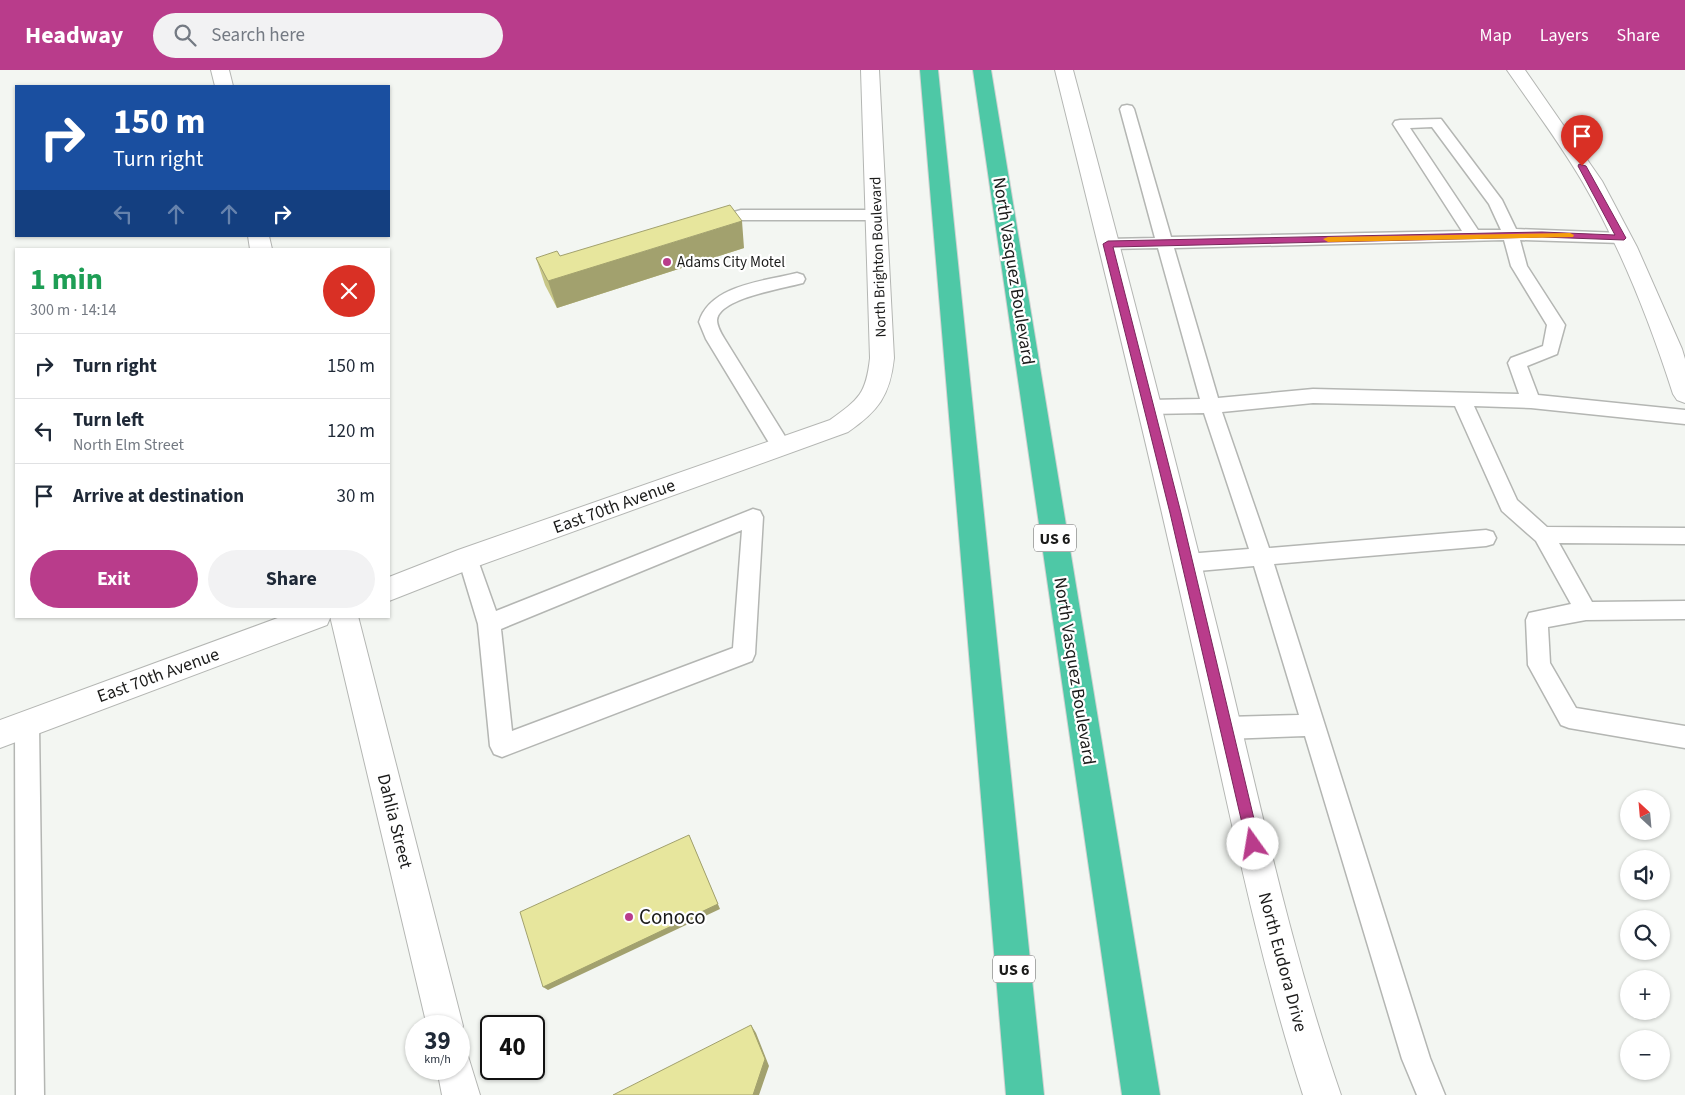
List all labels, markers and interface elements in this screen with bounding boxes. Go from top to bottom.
search box [153,13,503,58]
text: Headway [25,18,123,53]
icon: search [171,21,199,49]
text: Search here [211,22,305,49]
text: Map [1480,23,1512,48]
text: Layers [1540,23,1589,48]
text: Share [1617,23,1660,48]
text: 150 m [113,97,205,147]
icon: right [30,105,95,170]
pin [1561,115,1603,166]
icon: arrive [1568,122,1596,150]
text: Turn right [113,143,203,175]
street label: North Brighton Boulevard [865,176,892,338]
street label: North Vasquez Boulevard [986,176,1041,367]
icon: left [109,200,137,228]
icon: ahead [162,200,190,228]
icon: ahead [215,200,243,228]
icon: right [268,200,296,228]
place label: Adams City Motel [677,252,785,273]
marker: Adams City Motel [661,256,673,268]
text: 1 min [30,258,103,301]
button: close [323,265,375,317]
text: 300 m · 14:14 [30,299,117,321]
icon: right [30,352,58,380]
text: Turn right [73,353,157,380]
text: 150 m [327,353,375,380]
text: Turn left [73,407,144,434]
icon: left [30,417,58,445]
text: 120 m [327,418,375,445]
text: North Elm Street [73,434,184,456]
street label: East 70th Avenue [550,473,679,540]
icon: arrive [30,482,58,510]
text: Arrive at destination [73,483,244,510]
text: 30 m [337,483,375,510]
road number: US 6 [1034,524,1076,552]
button: Exit [30,550,198,608]
button: Share [208,550,375,608]
street label: North Vasquez Boulevard [1047,576,1102,767]
street label: East 70th Avenue [94,642,223,709]
street label: Dahlia Street [371,771,418,871]
north arrow [1620,790,1670,840]
map controls [1620,790,1670,1080]
position arrow [1226,817,1278,869]
button: sound [1620,850,1670,900]
street label: North Eudora Drive [1252,890,1313,1035]
place label: Conoco [639,902,706,932]
button: search [1620,910,1670,960]
marker: Conoco [623,911,635,923]
road number: US 6 [993,956,1035,982]
button: + [1620,970,1670,1020]
speed limit sign: 40 [480,1015,545,1080]
text: 39 [424,1023,451,1059]
button: − [1620,1030,1670,1080]
text: km/h [424,1051,451,1068]

